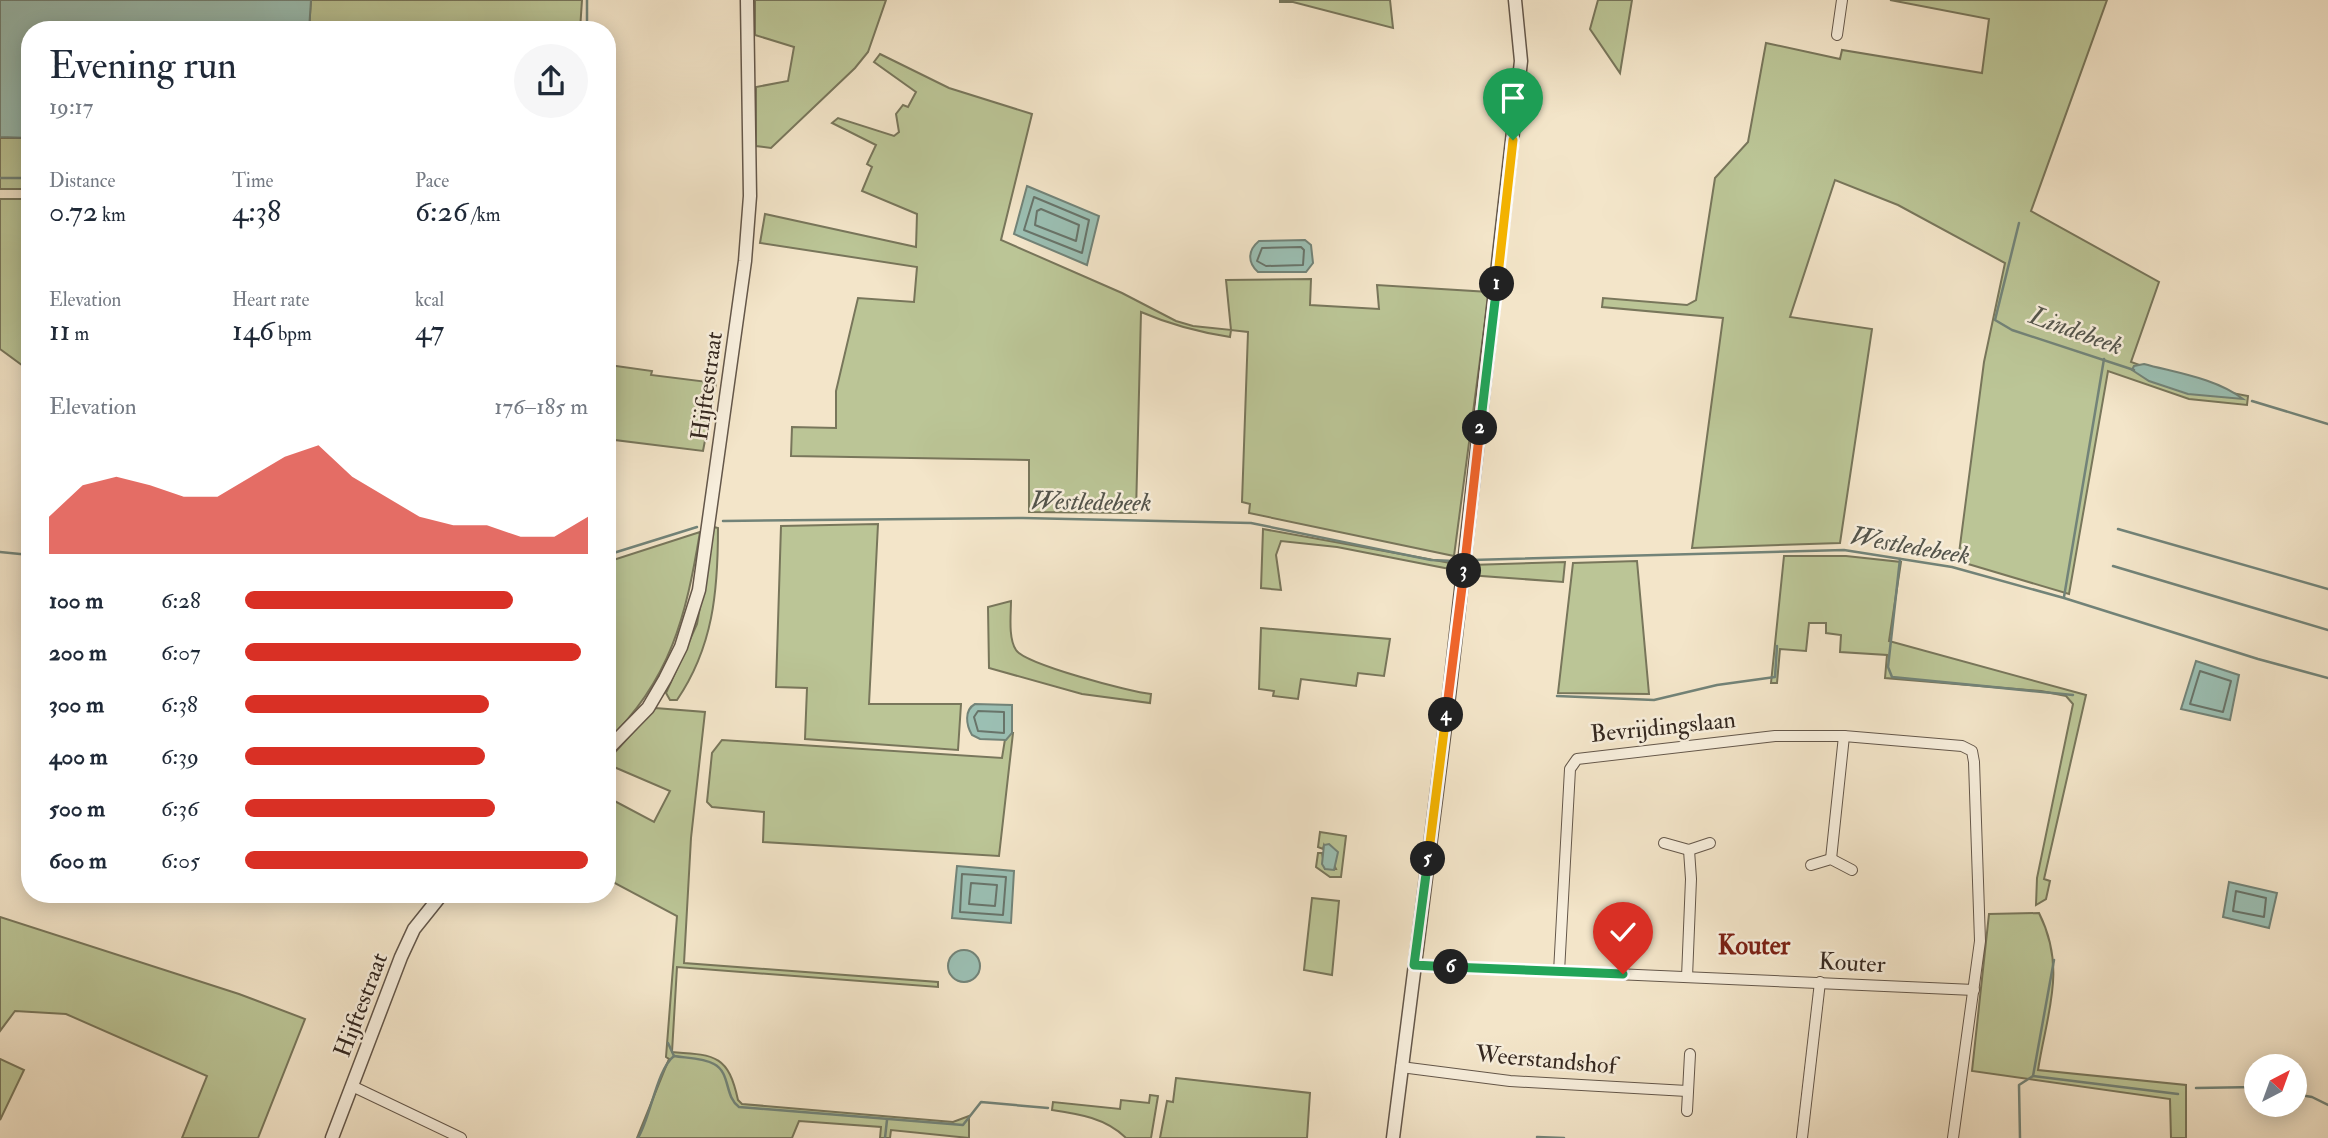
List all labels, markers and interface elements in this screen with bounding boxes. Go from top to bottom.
text: Evening run [49,42,237,90]
button: share [514,44,588,118]
pin [1483,68,1543,140]
icon: arrive [1494,79,1532,117]
text: 19:17 [49,92,93,121]
text: Distance [49,169,115,193]
text: Time [232,169,274,193]
text: Pace [415,169,449,193]
text: 0.72 [49,193,98,230]
text: 4:38 [232,193,281,230]
text: 6:26 [415,193,468,230]
text: km [98,203,126,227]
text: /km [468,203,501,227]
pin: 1 [1480,266,1514,302]
text: 1 [1493,271,1500,295]
text: Elevation [49,288,121,312]
text: Heart rate [232,288,309,312]
text: kcal [415,288,444,312]
water label: Lindebeek [2024,299,2127,363]
text: 11 [49,312,70,349]
text: 146 [232,312,274,349]
text: 47 [415,312,444,349]
text: m [70,322,89,346]
text: bpm [274,322,312,346]
street label: Hijftestraat [684,329,730,442]
text: Elevation [49,392,137,421]
text: 176–185 m [494,392,588,421]
pin: 2 [1462,410,1498,446]
text: 2 [1475,415,1484,439]
water label: Westledebeek [1030,485,1152,519]
water label: Westledebeek [1848,520,1972,572]
pin: 3 [1446,554,1482,588]
text: 3 [1460,558,1467,582]
text: 100 m [49,586,103,615]
text: 6:28 [161,586,201,615]
text: 200 m [49,638,107,667]
text: 6:07 [161,638,201,667]
text: 300 m [49,690,104,719]
text: 6:38 [161,690,198,719]
pin: 4 [1428,698,1464,732]
text: 4 [1440,702,1451,726]
street label: Bevrijdingslaan [1589,704,1737,750]
text: 400 m [49,742,108,771]
text: 6:39 [161,742,199,771]
text: 500 m [49,794,105,823]
text: 6:36 [161,794,199,823]
pin: 5 [1410,842,1446,876]
text: 600 m [49,846,107,875]
text: 6:05 [161,846,200,875]
text: 5 [1423,846,1432,870]
pin [1593,902,1653,974]
icon: check [1604,913,1642,951]
district label: Kouter [1718,930,1791,962]
street label: Kouter [1818,946,1886,980]
street label: Hijftestraat [327,948,395,1062]
pin: 6 [1434,950,1468,984]
text: 6 [1446,954,1455,978]
street label: Weerstandshof [1473,1038,1621,1082]
north arrow [2244,1054,2306,1116]
map controls [2244,1054,2307,1117]

